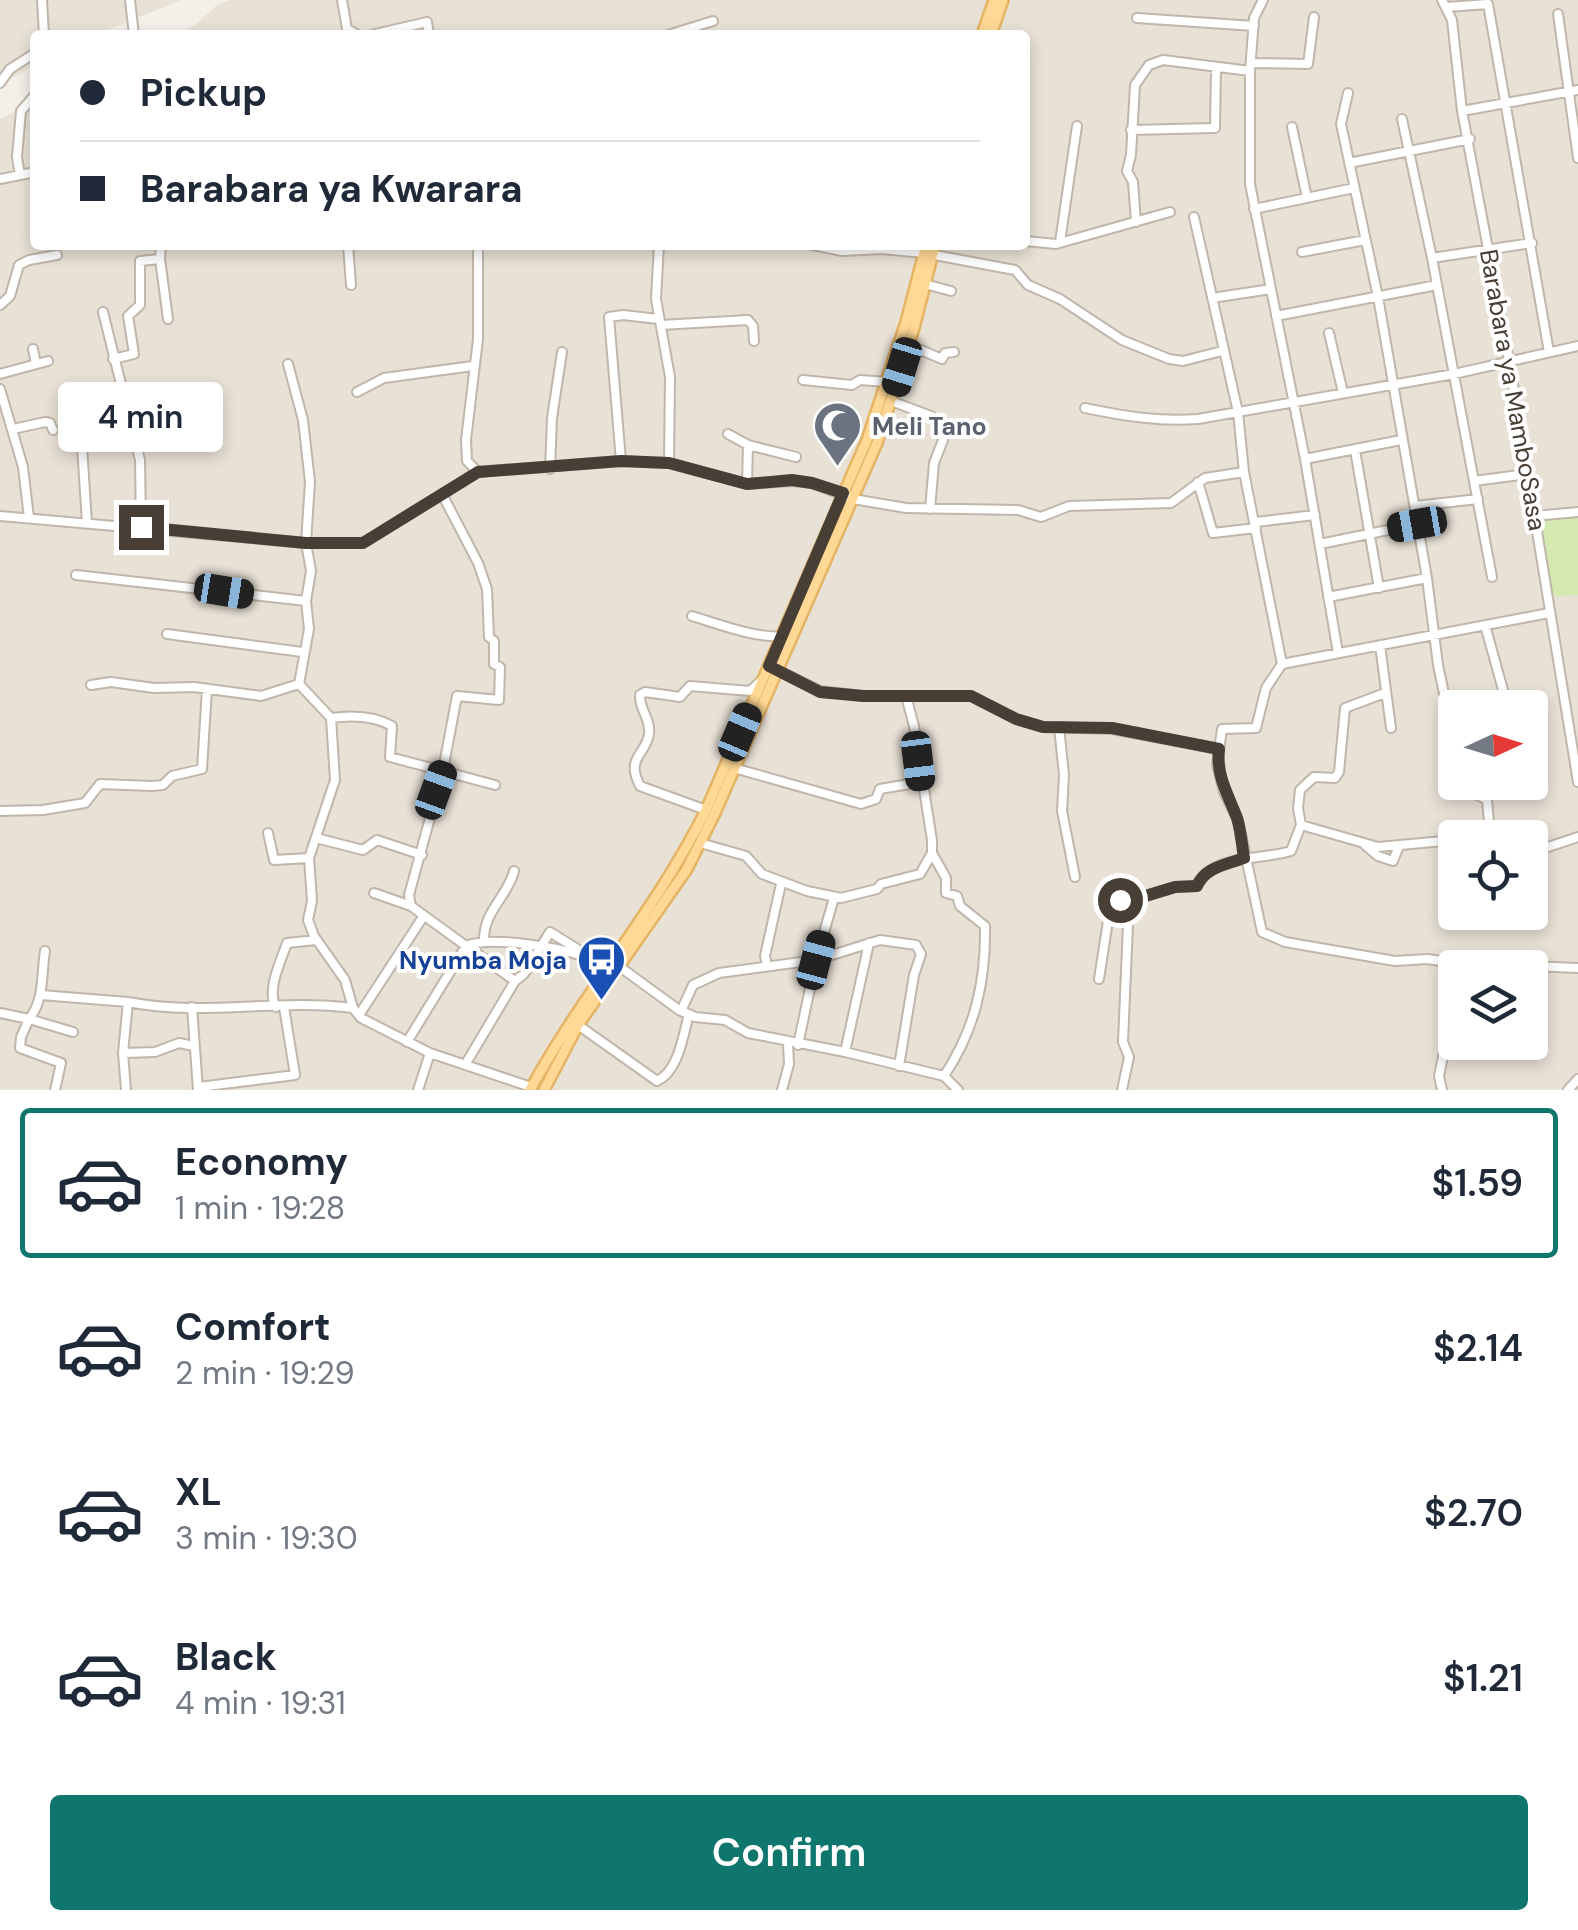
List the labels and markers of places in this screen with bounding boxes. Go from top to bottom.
mosque icon: Meli Tano [811,400,863,468]
place label: Meli Tano [872,410,987,443]
bus stop icon: Nyumba Moja [576,934,628,1002]
place label: Nyumba Moja [399,944,567,977]

